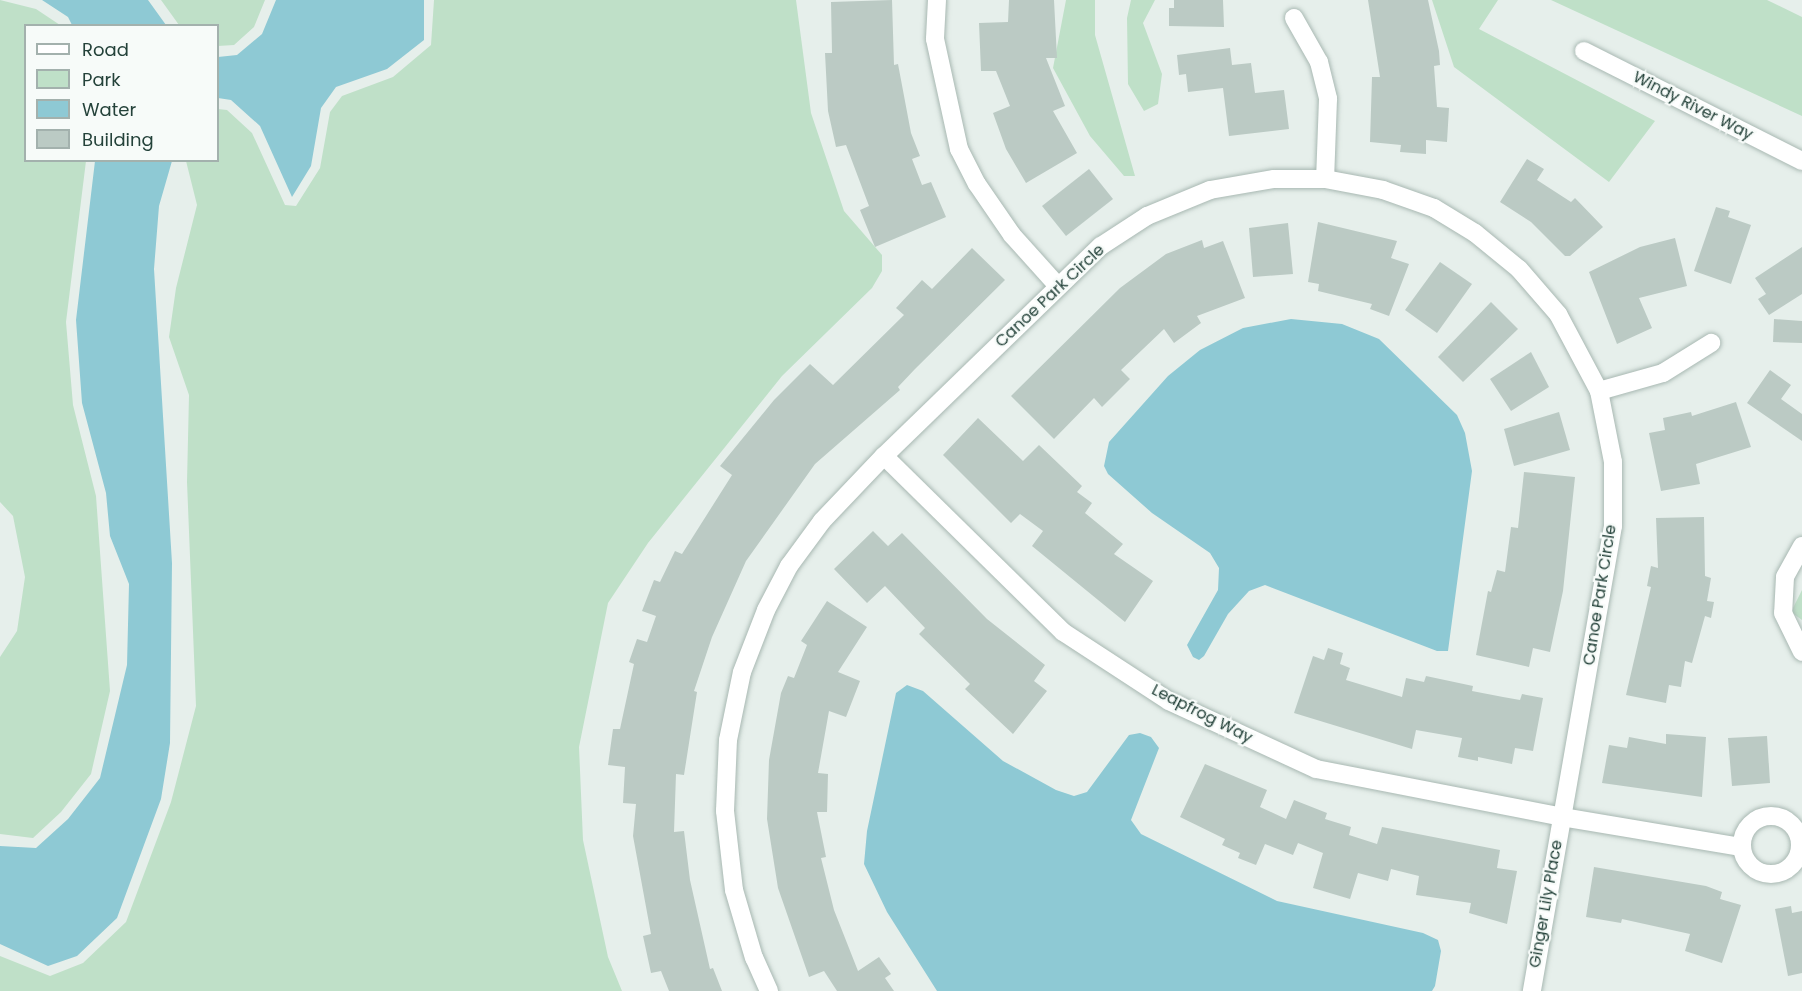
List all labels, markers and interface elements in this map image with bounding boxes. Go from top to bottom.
legend [24,24,219,162]
text: Road [82,37,129,62]
text: Park [82,67,121,92]
street label: Windy River Way [1630,67,1756,145]
text: Water [82,97,136,122]
text: Building [82,127,154,152]
street label: Canoe Park Circle [991,240,1109,352]
street label: Canoe Park Circle [1579,523,1621,667]
street label: Leapfrog Way [1148,680,1256,748]
street label: Ginger Lily Place [1525,839,1567,969]

